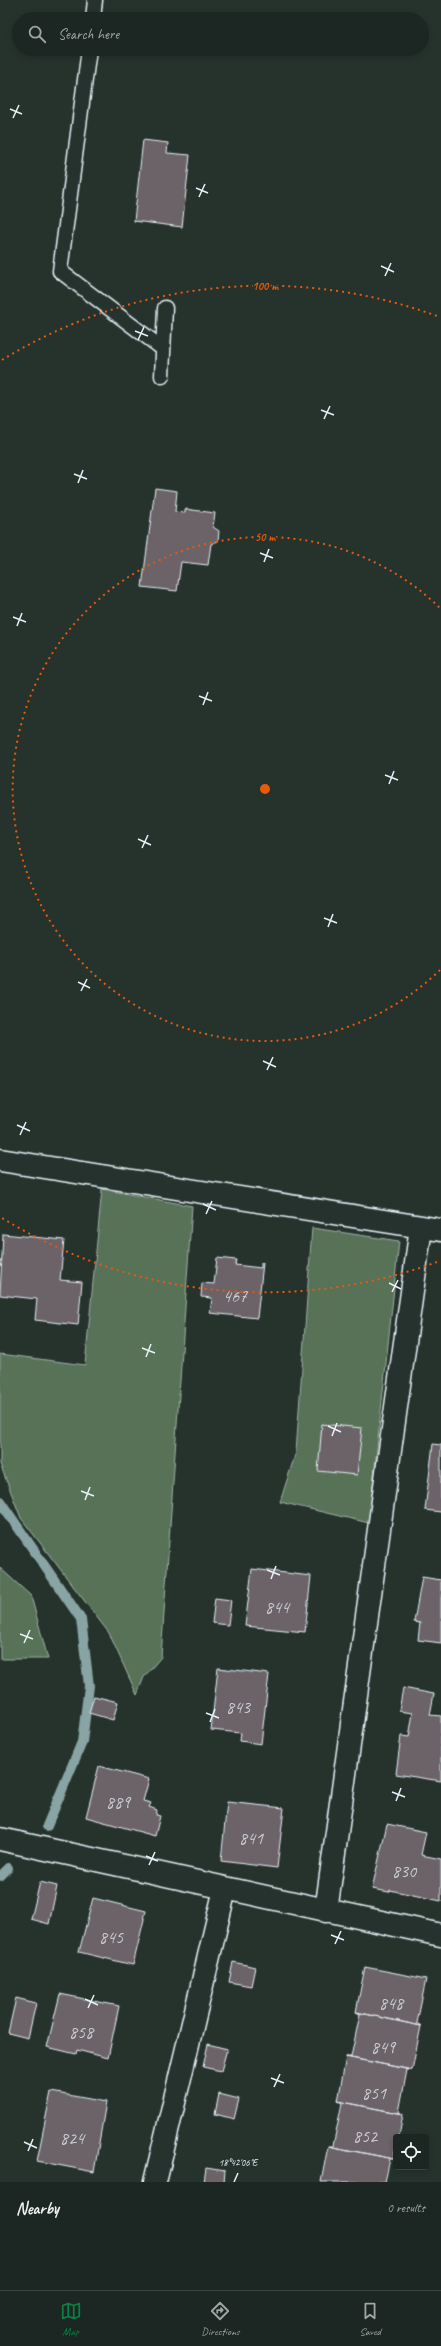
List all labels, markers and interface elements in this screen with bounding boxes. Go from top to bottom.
search box [12,12,429,56]
icon: search [26,23,48,45]
text: Search here [58,25,119,44]
text: 100 m [252,278,279,294]
text: 50 m [255,529,276,545]
centre of rings [258,782,272,796]
house number: 467 [223,1285,248,1307]
house number: 844 [265,1596,291,1618]
house number: 843 [226,1696,252,1718]
house number: 889 [106,1791,132,1813]
house number: 841 [239,1827,264,1849]
house number: 830 [392,1860,418,1882]
house number: 845 [99,1926,124,1948]
house number: 848 [379,1992,405,2014]
house number: 858 [69,2021,95,2043]
house number: 849 [371,2036,397,2058]
house number: 851 [362,2082,387,2104]
house number: 852 [353,2125,379,2147]
house number: 824 [60,2127,86,2149]
map controls [393,2134,429,2170]
button: locate [393,2134,429,2170]
text: 18°42'06"E [219,2156,259,2169]
text: Nearby [16,2198,59,2219]
text: 0 results [387,2200,425,2216]
tab: Map [60,2300,82,2338]
tab: Directions [201,2300,240,2338]
tab: Saved [359,2300,381,2338]

